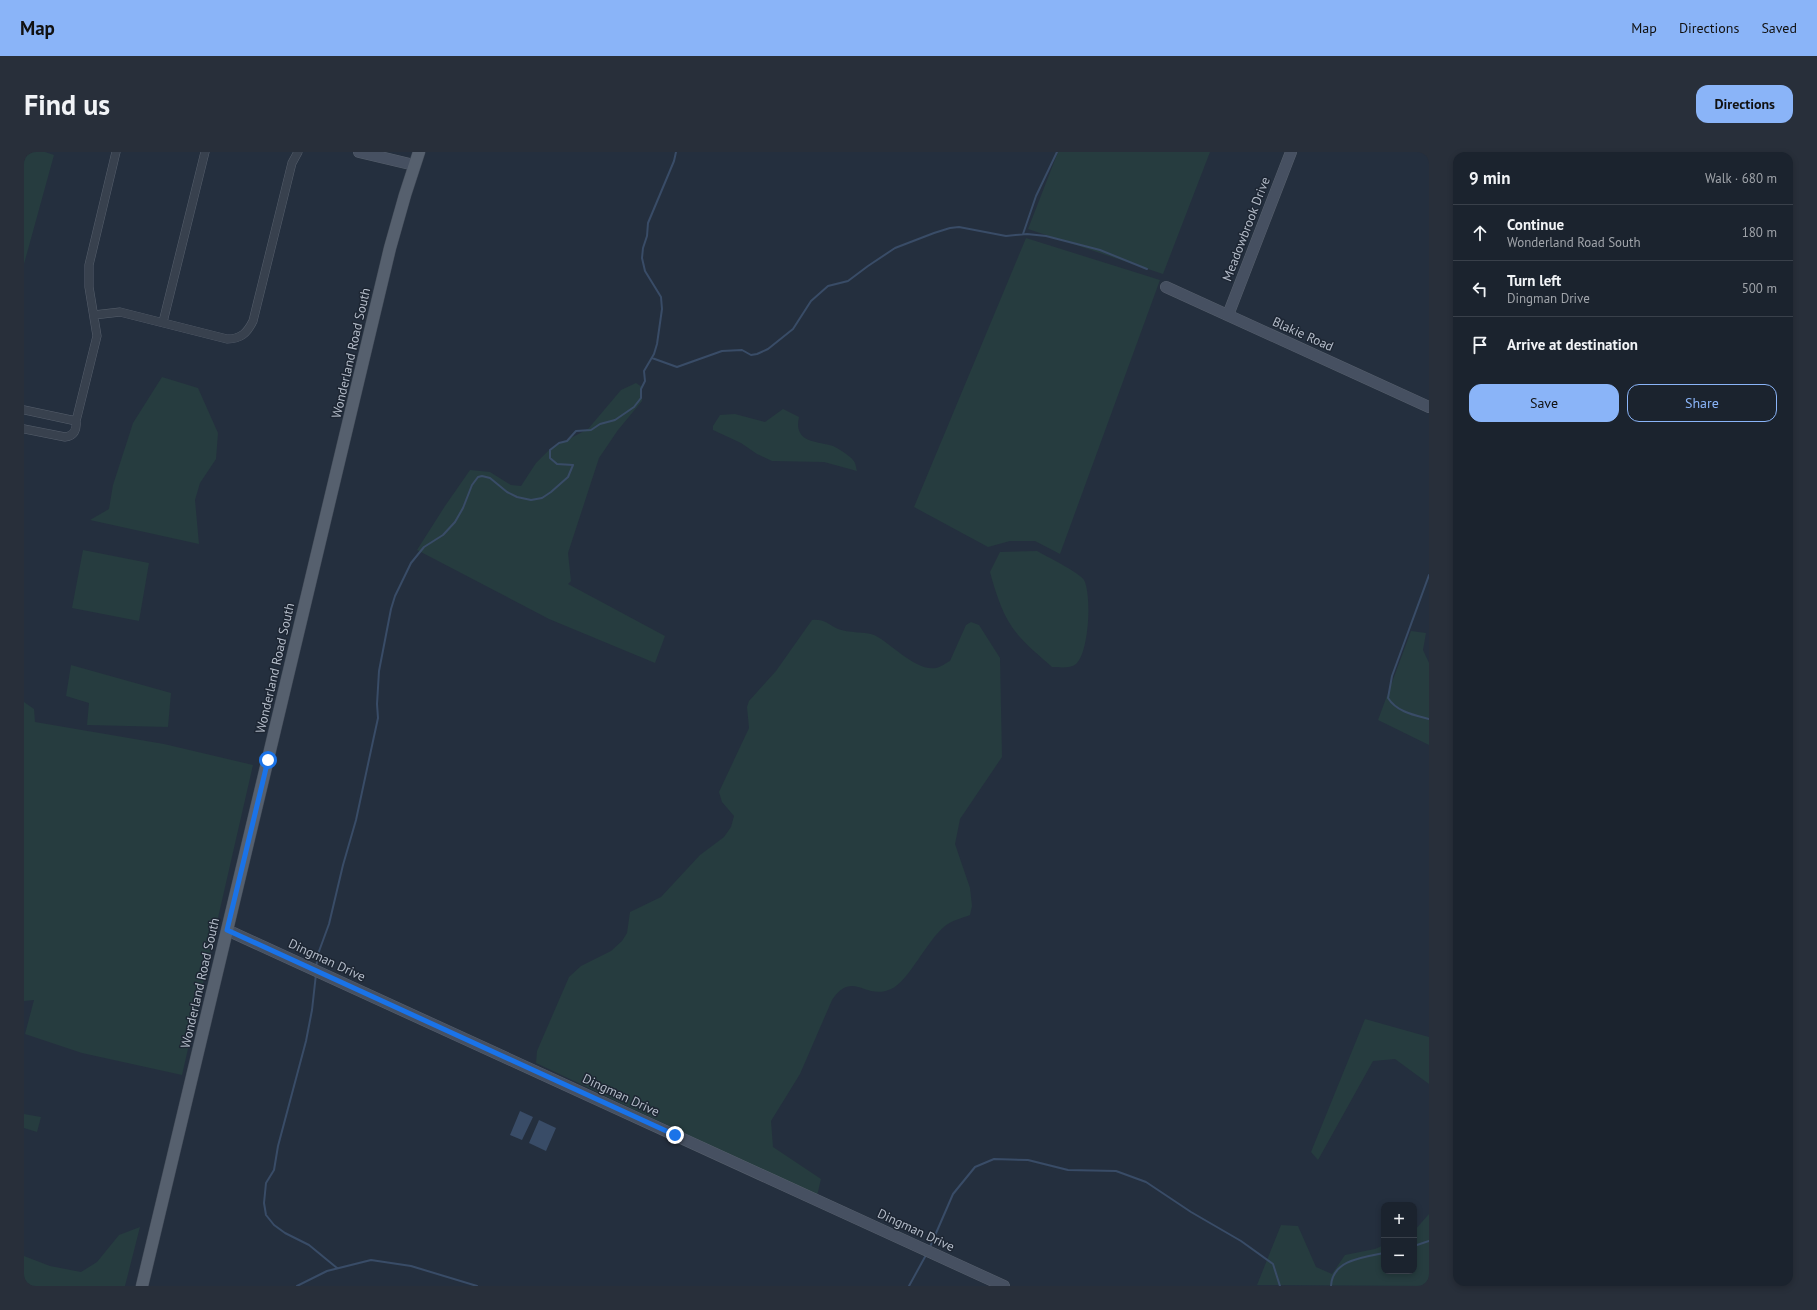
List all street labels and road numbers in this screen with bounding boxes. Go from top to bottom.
street label: Meadowbrook Drive [1218,174,1274,284]
street label: Wonderland Road South [328,286,374,420]
street label: Blakie Road [1270,313,1336,355]
street label: Wonderland Road South [252,601,298,735]
street label: Wonderland Road South [177,916,223,1050]
street label: Dingman Drive [286,935,368,985]
street label: Dingman Drive [580,1070,662,1120]
street label: Dingman Drive [875,1205,957,1255]

